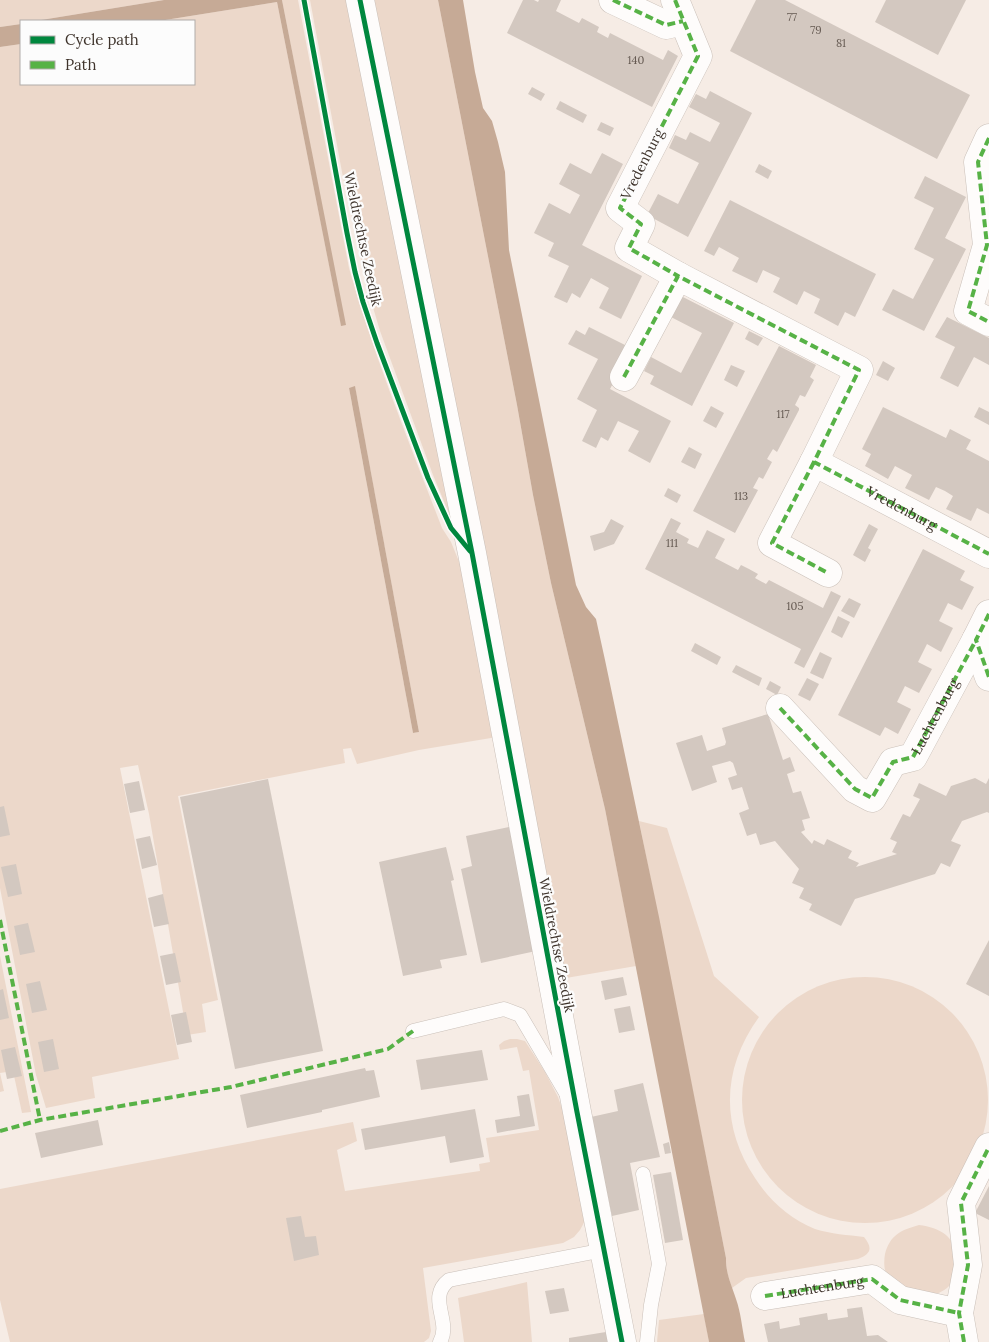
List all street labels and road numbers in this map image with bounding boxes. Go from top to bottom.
street label: Vredenburg [616,125,668,203]
street label: Wieldrechtse Zeedijk [340,170,386,308]
street label: Vredenburg [862,482,940,534]
street label: Luchtenburg [907,675,963,758]
street label: Wieldrechtse Zeedijk [535,876,579,1014]
street label: Luchtenburg [779,1271,865,1302]

